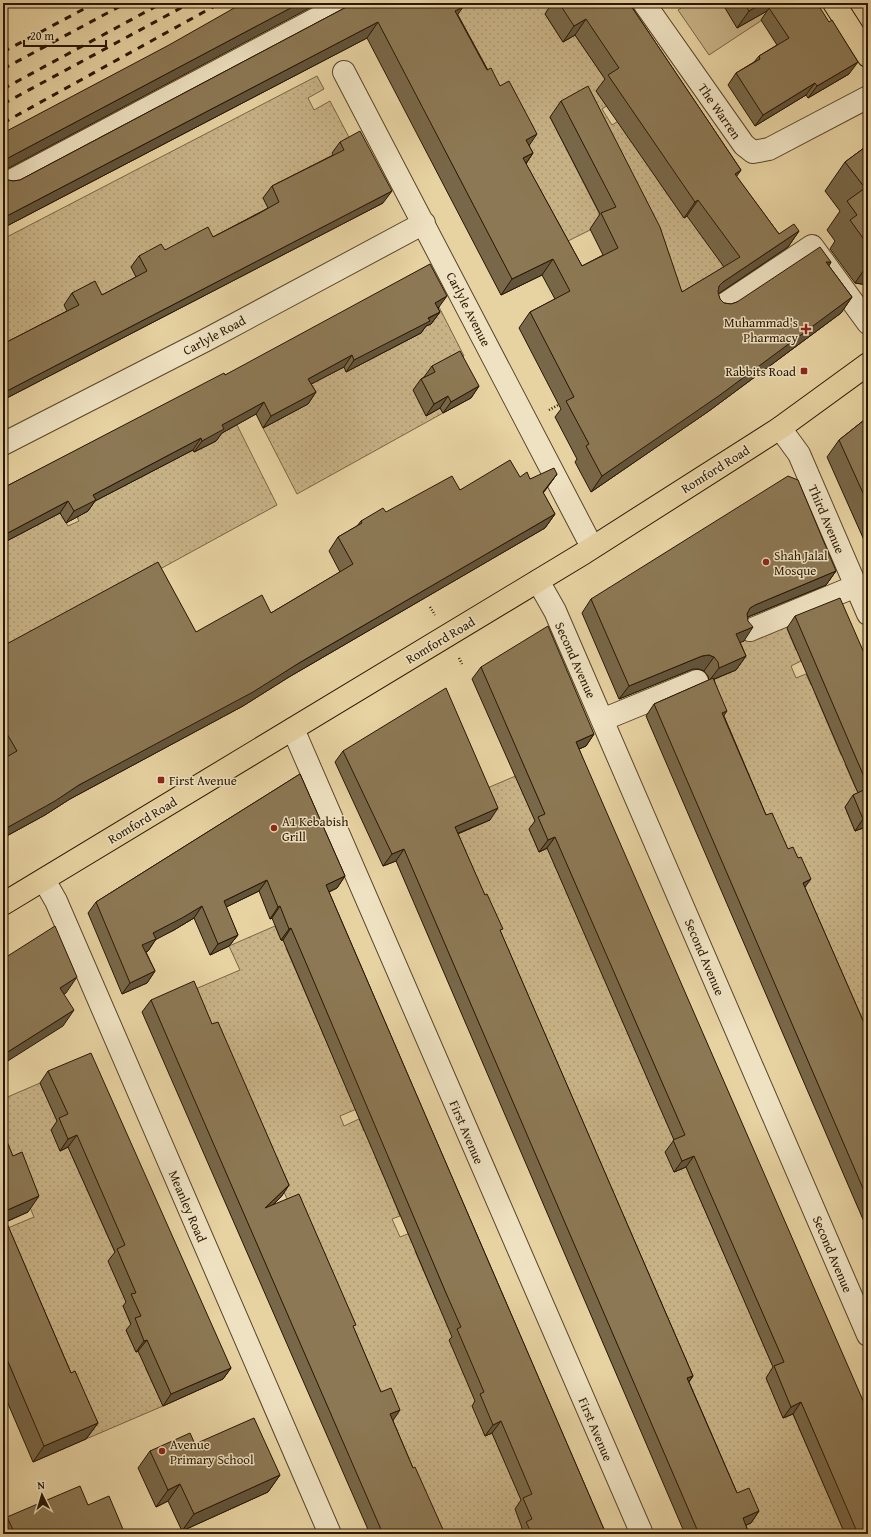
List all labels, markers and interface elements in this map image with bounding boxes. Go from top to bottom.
scale bar [24,22,106,48]
text: 20 m [30,27,54,44]
street label: The Warren [693,80,746,144]
street label: Carlyle Avenue [442,269,495,350]
street label: Carlyle Road [180,311,249,360]
place label: Muhammad's Pharmacy [724,313,799,347]
marker: Muhammad's Pharmacy [801,324,811,334]
place label: Rabbits Road [725,362,796,381]
marker: Rabbits Road [799,366,809,376]
street label: Romford Road [677,441,753,498]
street label: Third Avenue [803,482,850,557]
place label: Shah Jalal Mosque [774,546,828,580]
marker: Shah Jalal Mosque [761,557,771,567]
street label: Romford Road [402,612,479,669]
street label: Second Avenue [550,619,601,701]
place label: First Avenue [169,771,237,790]
marker: First Avenue [156,775,166,785]
street label: Romford Road [104,792,181,849]
place label: A1 Kebabish Grill [282,812,349,846]
marker: A1 Kebabish Grill [269,823,279,833]
street label: Second Avenue [680,916,729,999]
street label: First Avenue [445,1097,489,1167]
street label: Meanley Road [164,1167,211,1245]
street label: Second Avenue [808,1213,857,1296]
street label: First Avenue [574,1394,618,1464]
place label: Avenue Primary School [170,1435,254,1469]
marker: Avenue Primary School [157,1446,167,1456]
north arrow [22,1475,62,1515]
text: N [37,1477,46,1493]

